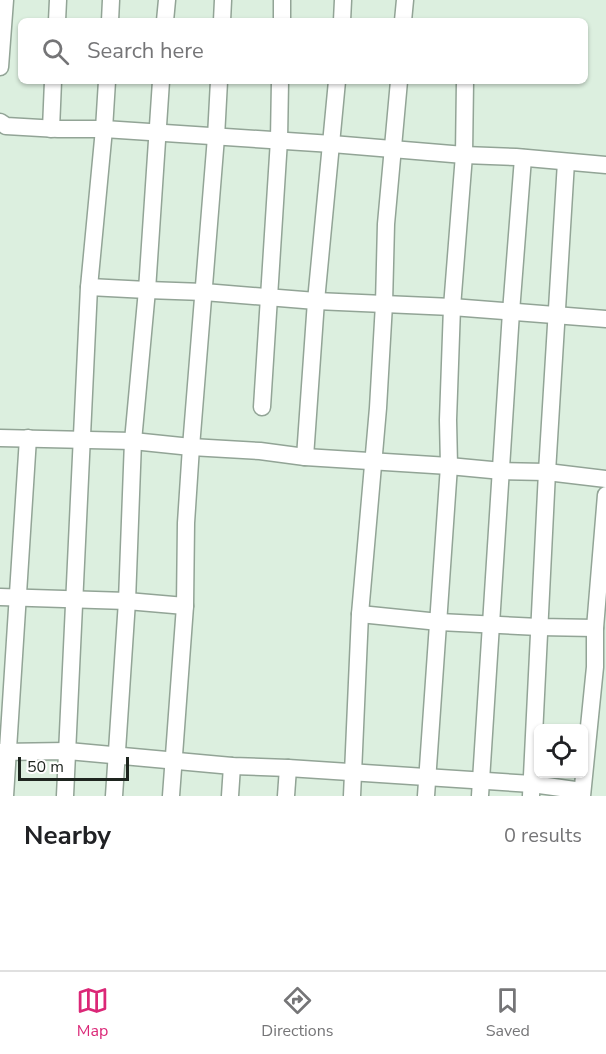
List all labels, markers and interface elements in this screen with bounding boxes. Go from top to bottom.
search box [18,18,588,84]
icon: search [39,35,72,68]
text: Search here [87,36,204,66]
map controls [534,724,588,778]
button: locate [534,724,588,778]
scale bar [18,754,129,782]
text: 50 m [27,756,64,778]
text: Nearby [24,818,111,853]
text: 0 results [504,822,582,849]
tab: Map [76,984,109,1042]
tab: Directions [261,984,333,1042]
tab: Saved [486,984,530,1042]

